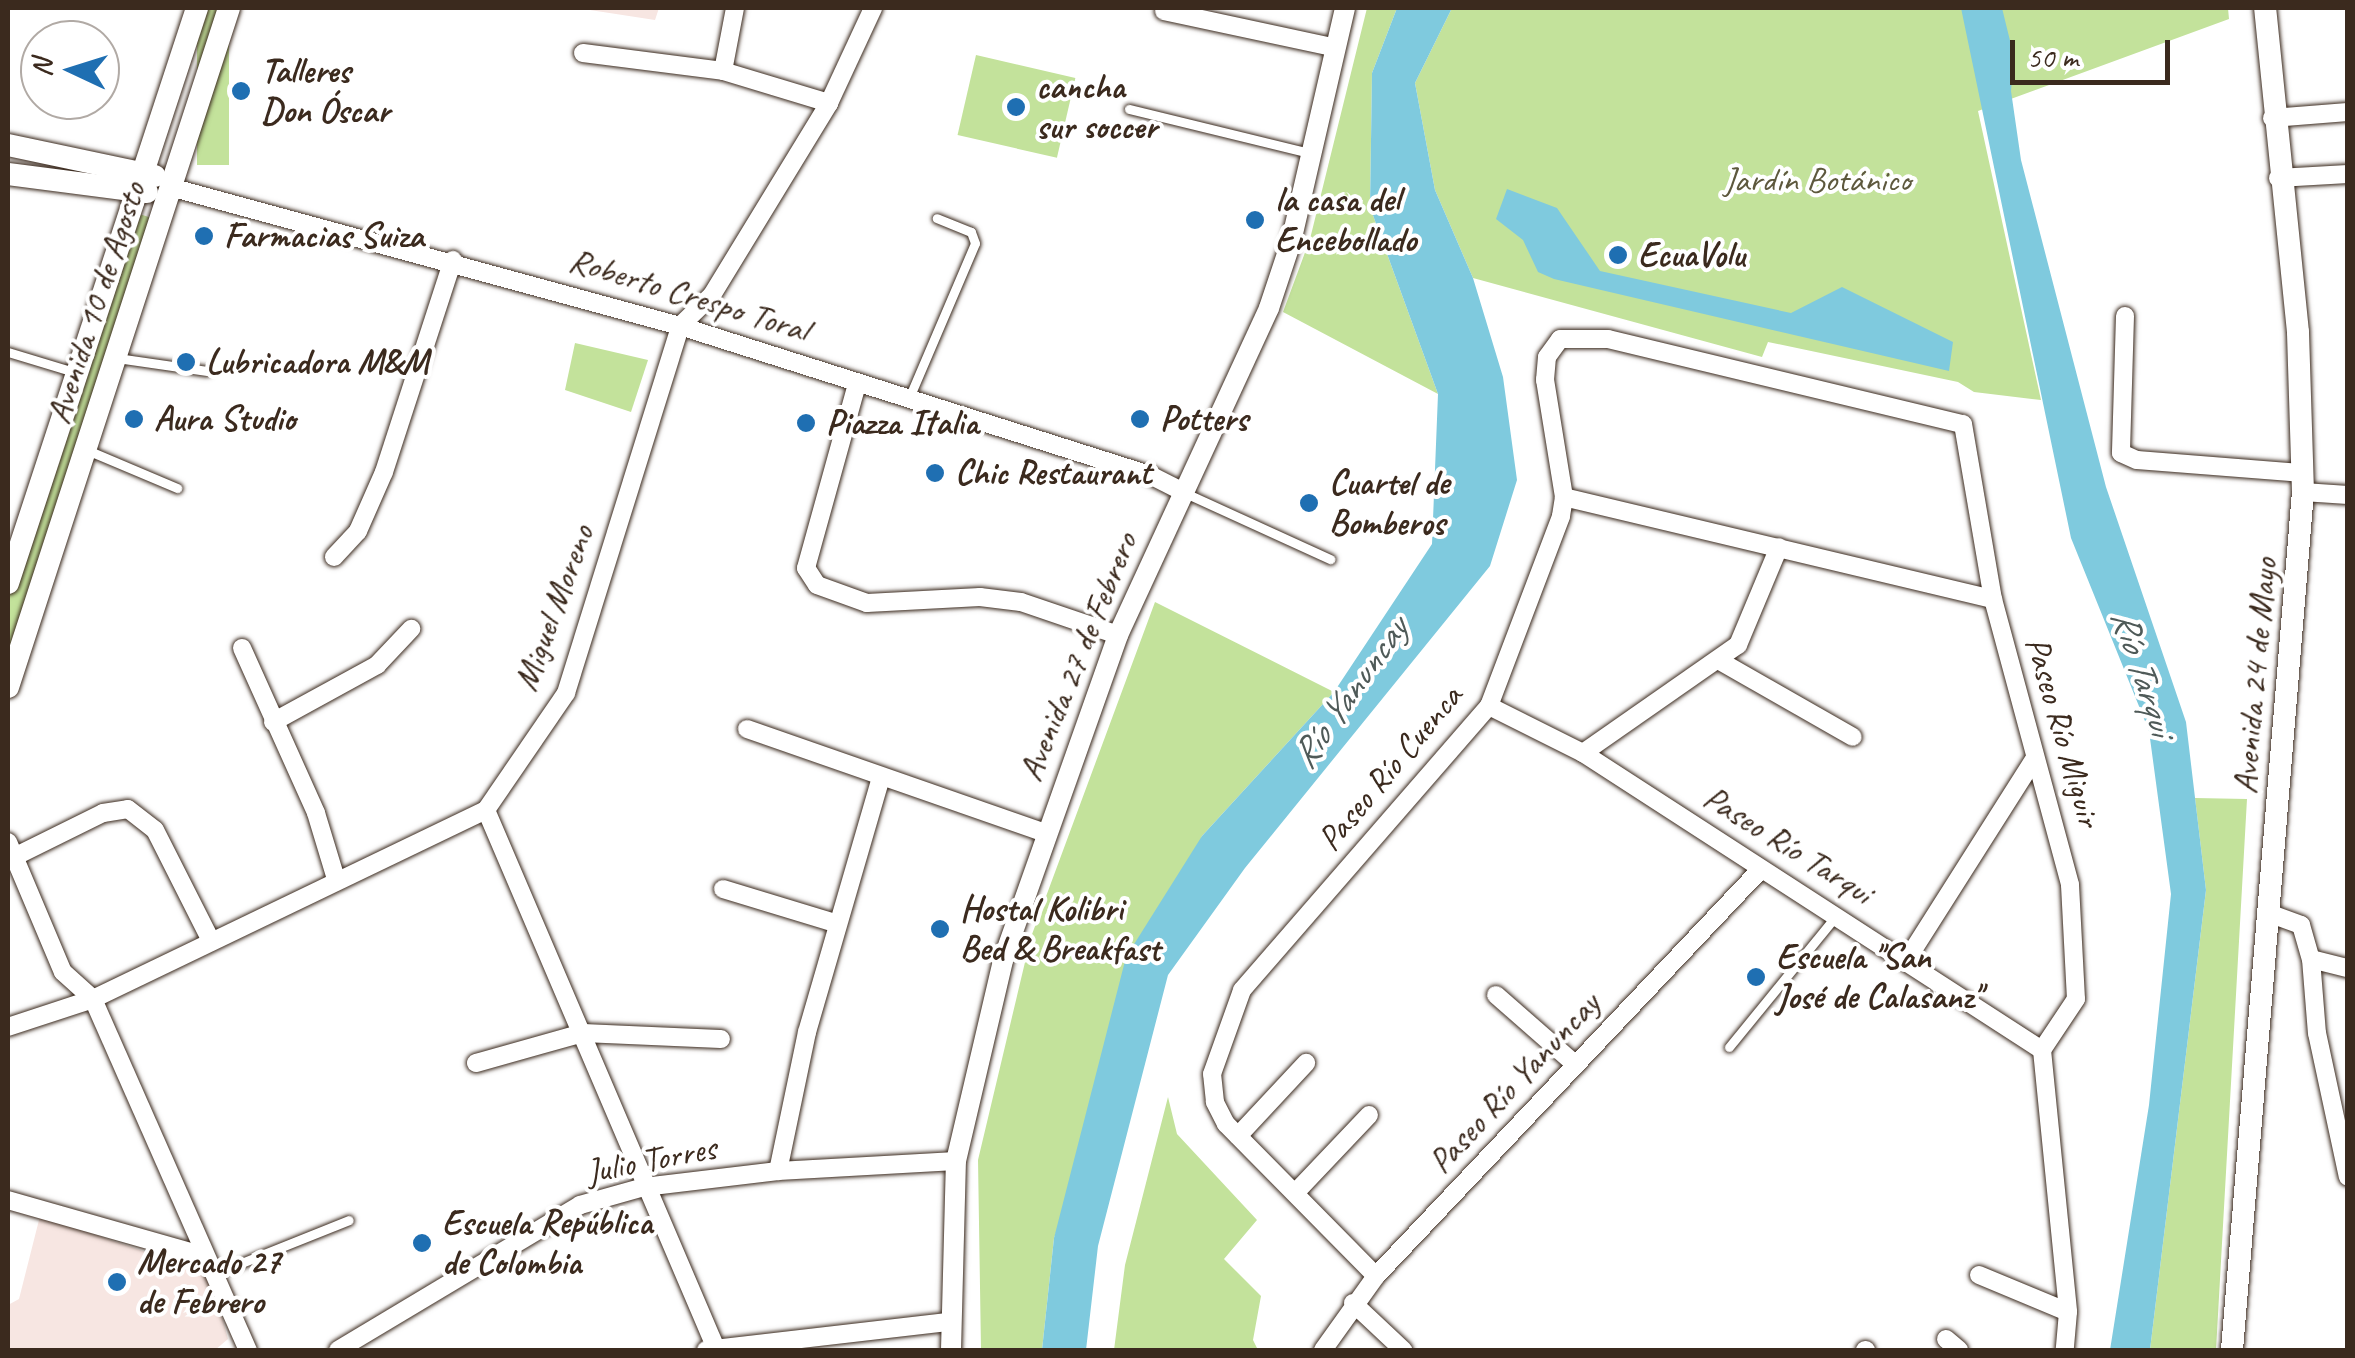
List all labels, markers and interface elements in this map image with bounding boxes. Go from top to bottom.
north arrow [20,20,120,120]
scale bar [2015,20,2175,82]
text: 50 m [2027,38,2078,76]
place label: Talleres Don Óscar [261,50,390,132]
text: N [24,58,60,78]
place label: cancha sur soccer [1036,66,1157,148]
marker: Talleres Don Óscar [230,80,252,102]
marker: cancha sur soccer [1005,96,1027,118]
park label: Jardín Botánico [1723,159,1911,201]
street label: Avenida 10 de Agosto [37,177,155,429]
place label: la casa del Encebollado [1275,179,1416,261]
marker: la casa del Encebollado [1244,209,1266,231]
place label: Farmacias Suiza [224,215,422,257]
marker: Farmacias Suiza [193,225,215,247]
place label: EcuaVolu [1638,234,1745,276]
street label: Roberto Crespo Toral [565,239,813,351]
marker: EcuaVolu [1607,244,1629,266]
place label: Lubricadora M&M [206,341,428,383]
marker: Lubricadora M&M [175,351,197,373]
place label: Aura Studio [154,398,296,440]
place label: Potters [1160,398,1248,440]
place label: Piazza Italia [826,402,979,444]
marker: Aura Studio [123,408,145,430]
marker: Potters [1129,408,1151,430]
marker: Piazza Italia [795,412,817,434]
place label: Chic Restaurant [955,452,1154,494]
marker: Chic Restaurant [924,462,946,484]
place label: Cuartel de Bomberos [1329,462,1449,544]
marker: Cuartel de Bomberos [1298,492,1320,514]
street label: Miguel Moreno [505,520,603,696]
street label: Avenida 27 de Febrero [1009,527,1147,787]
street label: Avenida 24 de Mayo [2224,556,2286,796]
water label: Río Tarqui [2101,603,2185,741]
water label: Río Yanuncay [1280,609,1418,777]
street label: Paseo Río Miguir [2016,632,2110,832]
street label: Paseo Río Cuenca [1309,677,1471,859]
street label: Paseo Río Tarqui [1695,776,1881,914]
place label: Hostal Kolibri Bed & Breakfast [960,888,1160,970]
marker: Hostal Kolibri Bed & Breakfast [929,918,951,940]
place label: Escuela "San José de Calasanz" [1776,936,1981,1018]
marker: Escuela "San José de Calasanz" [1745,966,1767,988]
street label: Paseo Río Yanuncay [1419,983,1609,1183]
street label: Julio Torres [583,1127,719,1193]
place label: Escuela República de Colombia [442,1202,652,1284]
marker: Escuela República de Colombia [411,1232,433,1254]
place label: Mercado 27 de Febrero [137,1241,280,1323]
marker: Mercado 27 de Febrero [106,1271,128,1293]

